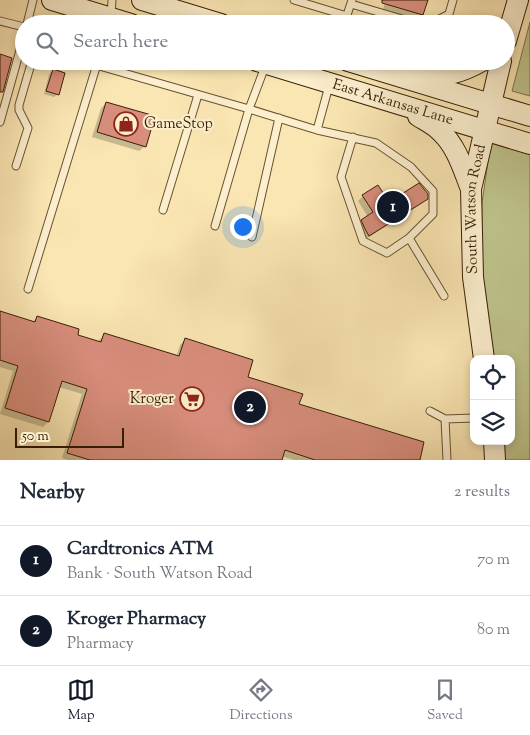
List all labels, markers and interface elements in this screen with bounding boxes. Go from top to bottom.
search box [15,15,515,70]
icon: search [33,29,61,57]
text: Search here [73,29,168,56]
street label: East Arkansas Lane [330,74,456,131]
shop icon: GameStop [113,111,139,137]
place label: GameStop [144,114,213,135]
street label: South Watson Road [461,142,492,274]
pin: 1 [377,188,409,226]
your location [230,214,256,240]
map controls [470,355,515,445]
button: locate [470,355,515,400]
supermarket icon: Kroger [179,386,205,412]
pin: 2 [234,388,266,426]
place label: Kroger [130,389,174,410]
button: layers [470,400,515,445]
scale bar [15,425,124,448]
text: 50 m [22,427,49,447]
text: Nearby [20,478,85,508]
text: 2 results [454,481,510,504]
text: Cardtronics ATM [67,536,213,563]
text: 1 [33,549,39,572]
text: 70 m [477,549,510,572]
text: Bank · South Watson Road [67,563,253,586]
text: Kroger Pharmacy [67,606,206,633]
text: 2 [32,619,40,642]
text: 80 m [477,619,510,642]
text: Pharmacy [67,633,134,656]
tab: Map [67,676,95,726]
tab: Directions [229,676,293,726]
tab: Saved [427,676,463,726]

